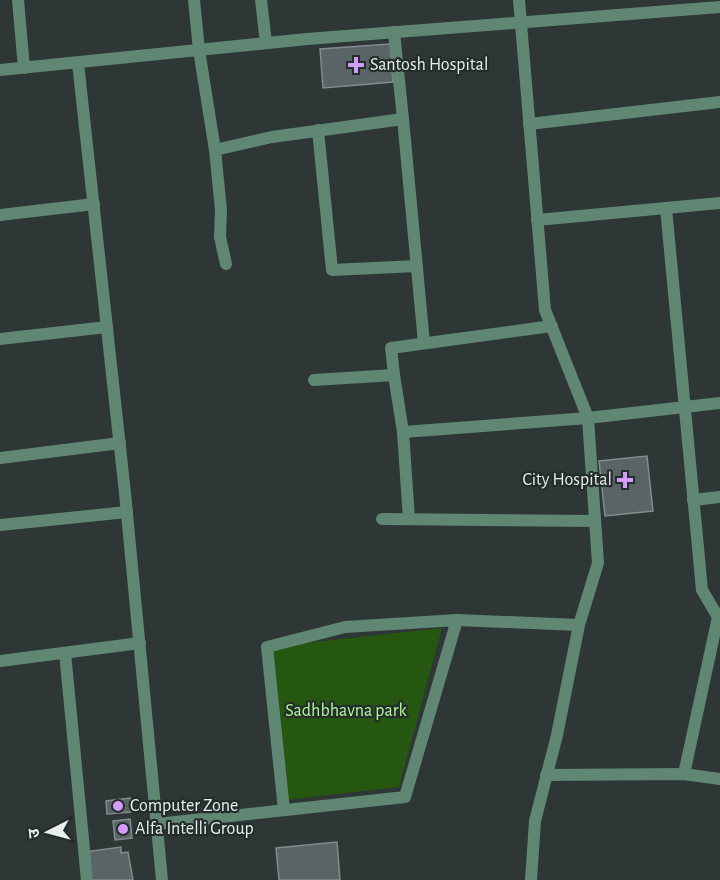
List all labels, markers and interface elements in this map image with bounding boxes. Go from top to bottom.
marker: Santosh Hospital [347,56,365,74]
place label: Santosh Hospital [370,56,488,74]
place label: City Hospital [522,471,612,489]
marker: City Hospital [616,471,634,489]
park label: Sadhbhavna park [285,702,407,720]
place label: Computer Zone [130,797,238,815]
marker: Computer Zone [111,799,125,813]
north arrow [18,802,78,862]
place label: Alfa Intelli Group [135,820,254,838]
marker: Alfa Intelli Group [116,822,130,836]
text: उ [26,827,43,839]

